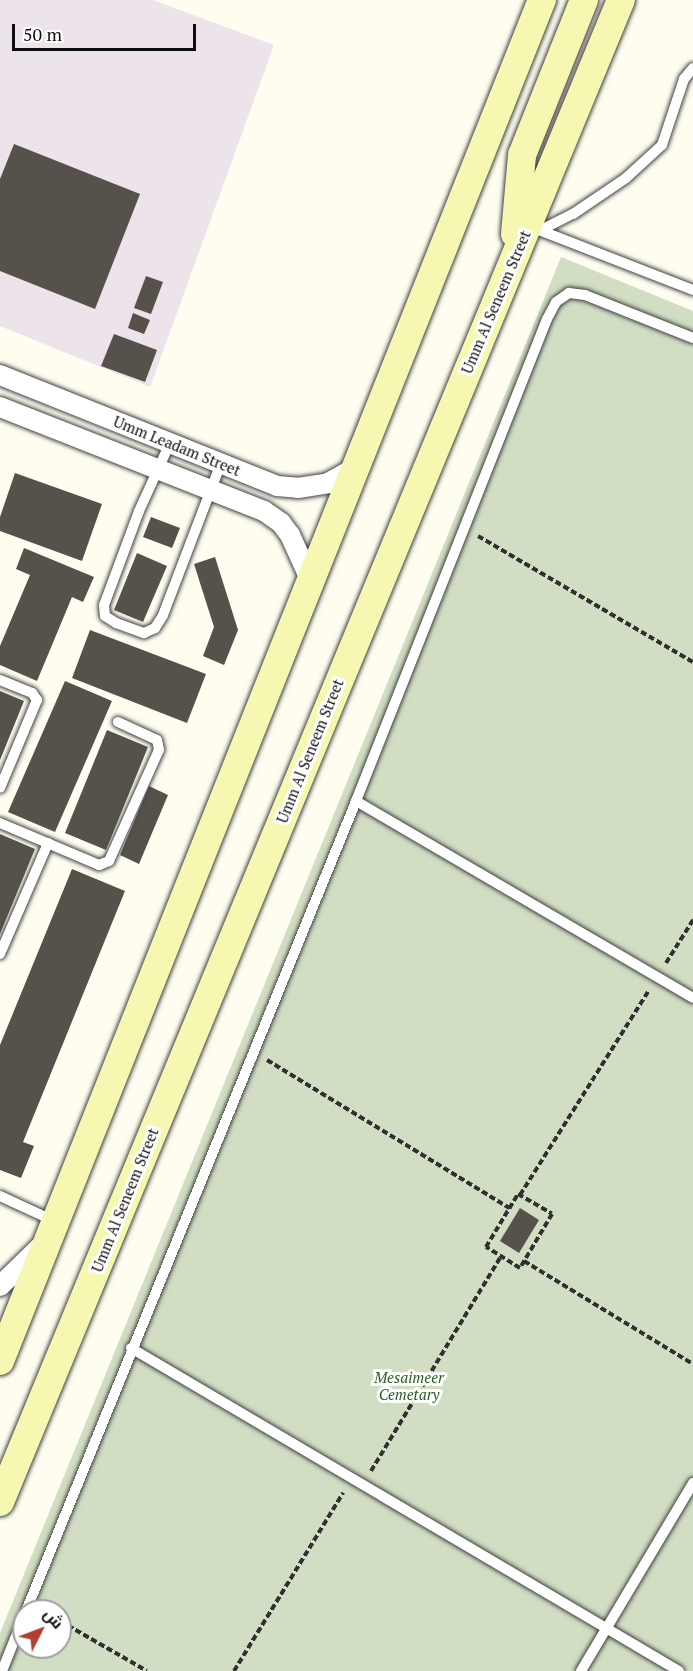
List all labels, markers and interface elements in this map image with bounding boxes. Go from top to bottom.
scale bar [15,12,200,50]
text: 50 m [23,22,62,46]
street label: Umm Al Seneem Street [458,228,534,376]
street label: Umm Leadam Street [111,412,243,480]
street label: Umm Al Seneem Street [273,676,347,826]
street label: Umm Al Seneem Street [88,1125,162,1275]
park label: Mesaimeer Cemetary [374,1368,444,1403]
north arrow [12,1599,72,1659]
text: ش [39,1603,69,1633]

